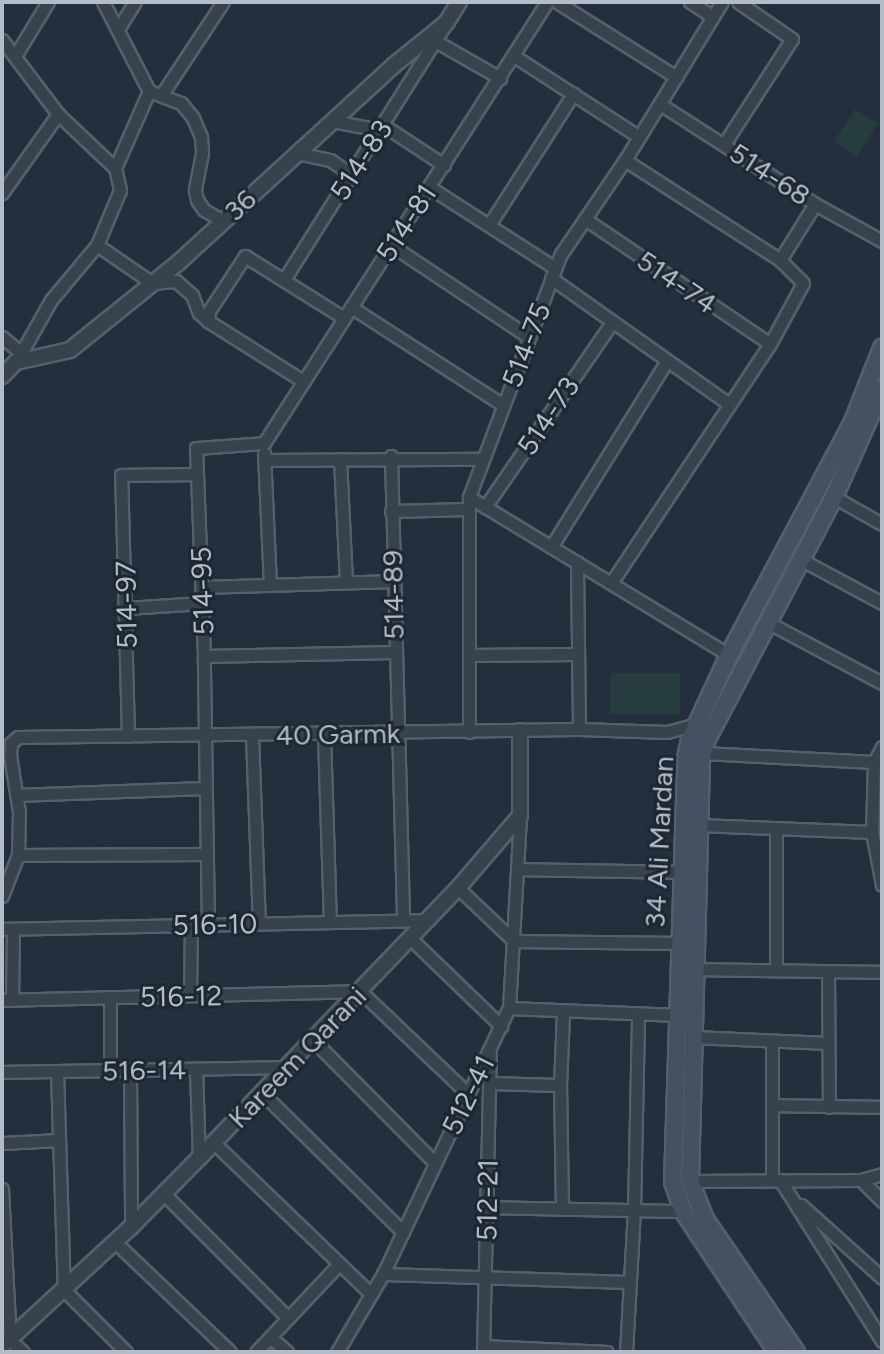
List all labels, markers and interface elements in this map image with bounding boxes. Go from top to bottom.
street label: 514-83 [323,113,399,207]
street label: 514-68 [723,135,817,213]
street label: 514-81 [369,178,443,268]
street label: 36 [217,182,263,228]
street label: 514-74 [631,243,723,321]
street label: 514-75 [495,298,557,392]
street label: 514-73 [510,371,586,461]
street label: 514-95 [184,546,220,636]
street label: 514-89 [375,550,411,640]
street label: 514-97 [108,561,144,649]
street label: 40 Garmk [275,716,401,752]
street label: 34 Ali Mardan [638,755,680,929]
street label: 516-10 [172,906,258,942]
street label: 516-12 [140,978,222,1014]
street label: Kareem Qarani [221,979,373,1135]
street label: 512-41 [435,1050,501,1140]
street label: 516-14 [102,1052,186,1088]
street label: 512-21 [469,1159,505,1241]

